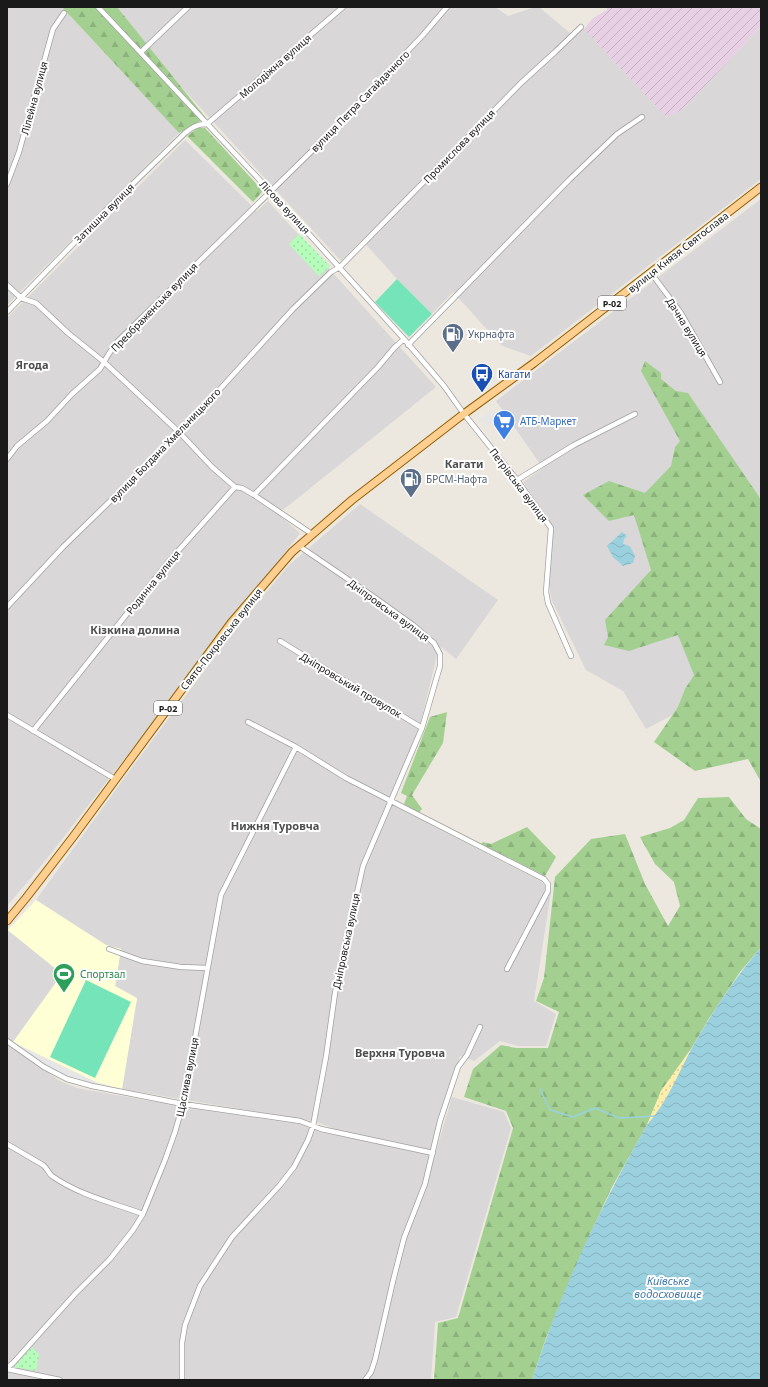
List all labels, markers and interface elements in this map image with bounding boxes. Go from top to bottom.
street label: Молодіжна вулиця [236,31,314,101]
street label: вулиця Петра Сагайдачного [308,47,412,155]
street label: Лілейна вулиця [17,60,51,136]
street label: Промислова вулиця [420,106,498,186]
street label: Лісова вулиця [257,177,313,237]
street label: Затишна вулиця [71,180,137,246]
street label: вулиця Князя Святослава [625,208,731,296]
street label: Преображенська вулиця [108,259,200,355]
street label: Дачна вулиця [663,295,711,359]
road number: Р-02 [598,296,626,310]
fuel station icon: Укрнафта [440,321,466,354]
place label: Укрнафта [468,327,515,341]
district label: Ягода [16,357,48,372]
bus stop icon: Кагати [469,361,495,394]
place label: Кагати [498,367,530,381]
street label: вулиця Богдана Хмельницького [106,385,224,505]
supermarket icon: АТБ-Маркет [491,408,517,441]
place label: АТБ-Маркет [520,414,577,428]
street label: Петрівська вулиця [486,445,552,525]
district label: Кагати [445,456,483,471]
fuel station icon: БРСМ-Нафта [398,466,424,499]
place label: БРСМ-Нафта [426,472,487,486]
street label: Родинна вулиця [123,547,183,617]
street label: Дніпровська вулиця [345,576,433,644]
street label: Свято-Покровська вулиця [177,585,265,693]
district label: Кізкина долина [90,622,180,637]
street label: Дніпровський провулок [298,649,405,721]
road number: Р-02 [154,701,182,715]
district label: Нижня Туровча [231,818,319,833]
street label: Дніпровська вулиця [329,892,363,990]
sports icon: Спортзал [51,961,77,994]
place label: Спортзал [80,967,125,981]
street label: Щаслива вулиця [172,1036,202,1118]
district label: Верхня Туровча [355,1045,445,1060]
water label: Київське водосховище [634,1273,702,1301]

